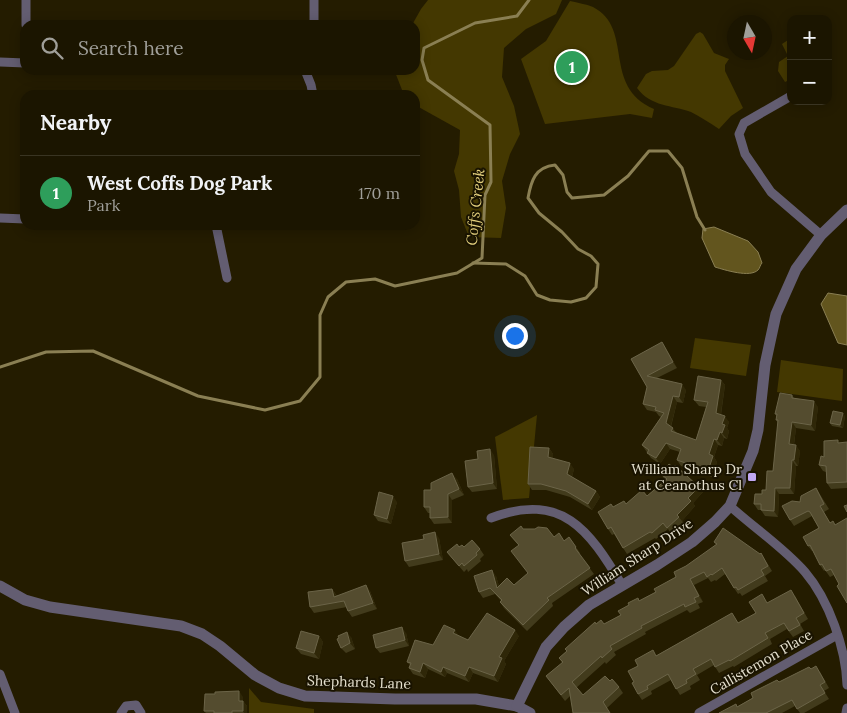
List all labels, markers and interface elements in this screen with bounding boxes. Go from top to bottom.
north arrow [727,15,772,60]
map controls [787,15,832,105]
button: + [787,15,832,60]
search box [20,20,420,75]
icon: search [38,34,66,62]
text: Search here [78,36,184,60]
pin: 1 [556,48,588,86]
button: − [787,60,832,105]
text: Nearby [40,109,111,136]
water label: Coffs Creek [462,167,489,246]
text: West Coffs Dog Park [87,171,272,195]
text: 1 [53,183,59,203]
text: 170 m [358,183,400,203]
text: Park [87,195,120,215]
your location [502,323,528,349]
place label: William Sharp Dr at Ceanothus Cl [631,460,742,494]
marker: William Sharp Dr at Ceanothus Cl [746,471,758,483]
street label: William Sharp Drive [578,514,696,600]
street label: Callistemon Place [707,625,816,699]
street label: Shephards Lane [307,671,412,693]

